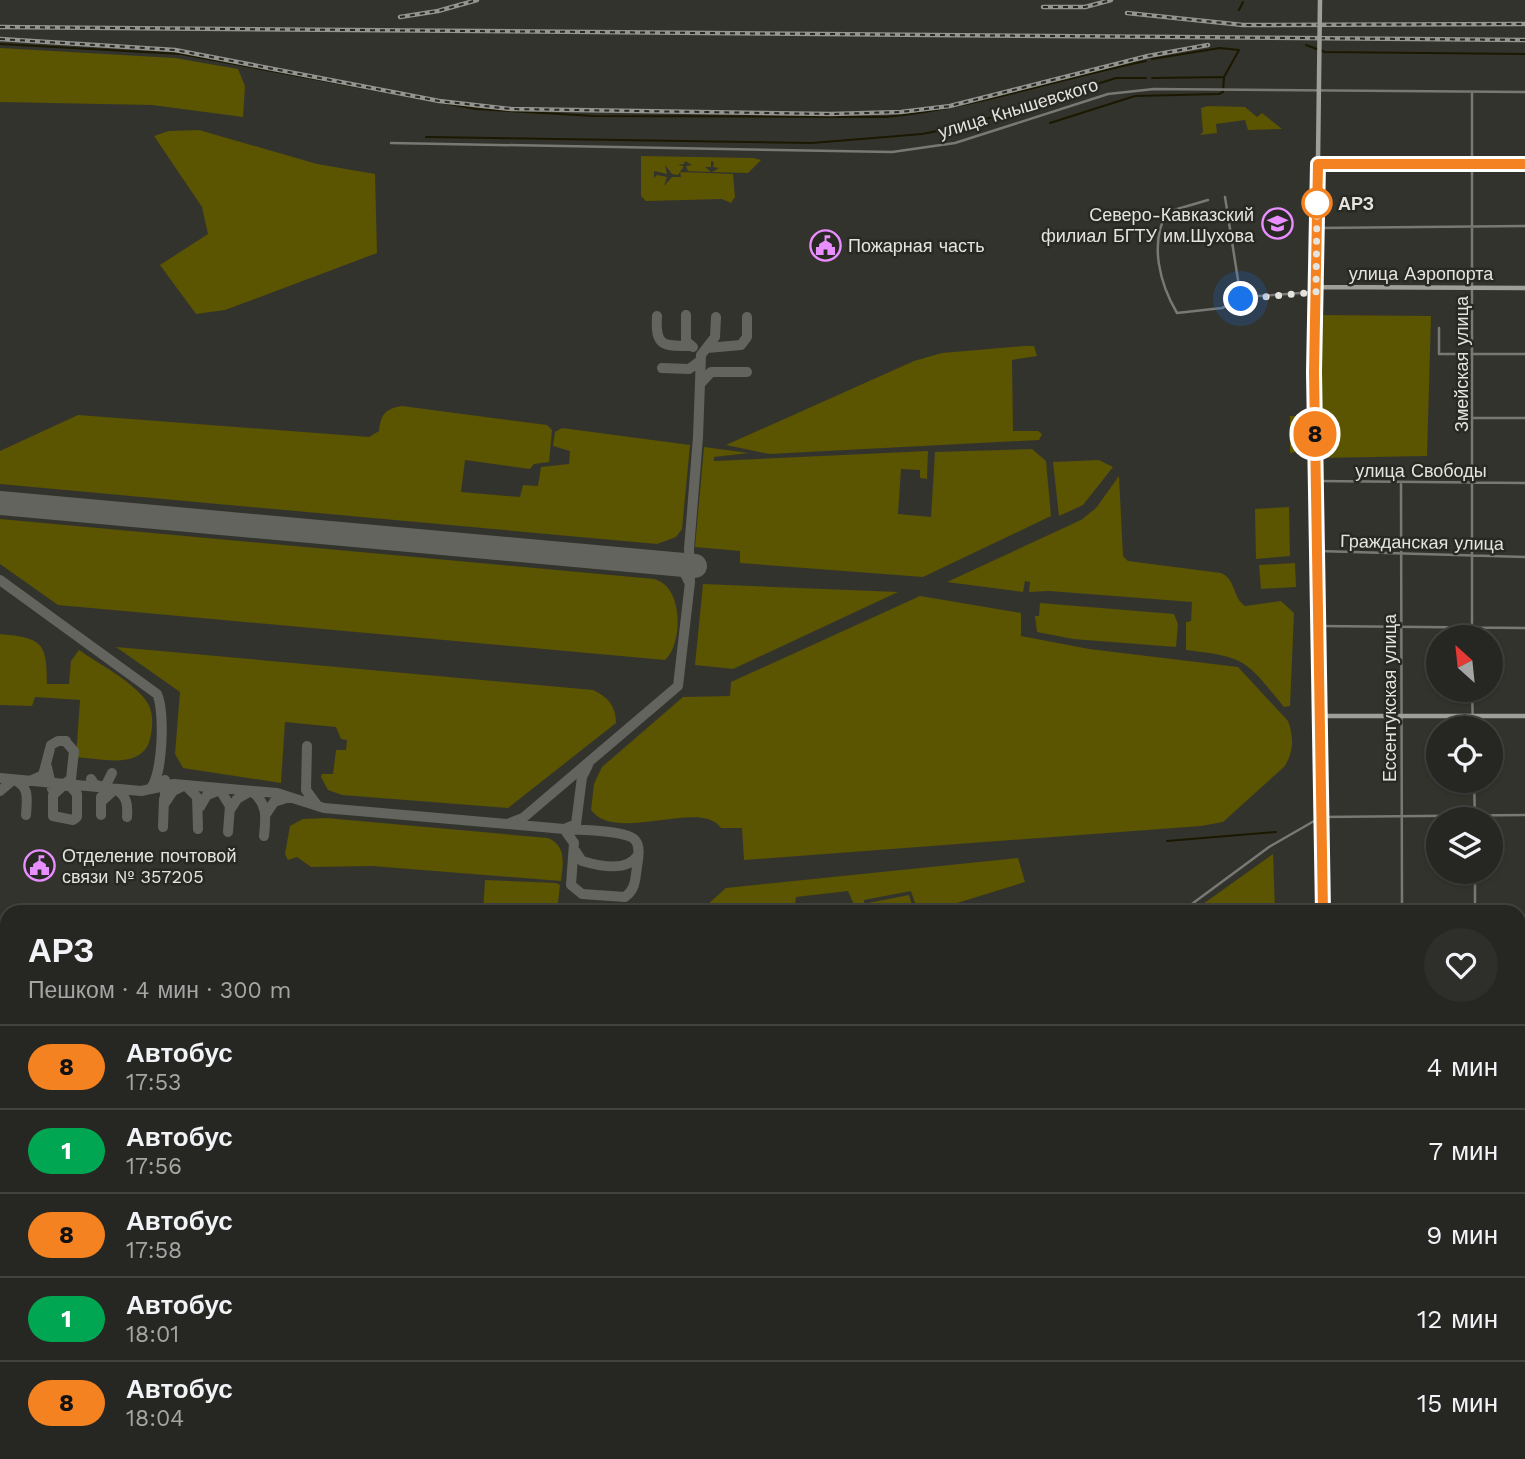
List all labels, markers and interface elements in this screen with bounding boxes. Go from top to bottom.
street label: улица Кнышевского [936,74,1100,142]
marker: АРЗ [1302,188,1332,218]
place label: АРЗ [1338,193,1374,214]
place label: Северо-Кавказский филиал БГТУ им.Шухова [1041,204,1255,246]
school or university icon: Северо-Кавказский филиал БГТУ им.Шухова [1260,207,1294,241]
public building icon: Пожарная часть [808,228,842,262]
place label: Пожарная часть [848,235,985,256]
street label: улица Аэропорта [1349,263,1494,284]
your location [1223,281,1258,316]
street label: Змейская улица [1451,295,1472,432]
line badge: 8 [1292,411,1338,457]
text: 8 [1307,420,1323,448]
street label: улица Свободы [1355,460,1487,481]
street label: Гражданская улица [1340,530,1505,554]
street label: Ессентукская улица [1379,613,1400,782]
north arrow [1426,625,1503,702]
map controls [1426,625,1503,884]
button: locate [1426,716,1503,793]
button: layers [1426,807,1503,884]
place label: Отделение почтовой связи № 357205 [62,845,236,887]
public building icon: Отделение почтовой связи № 357205 [22,848,56,882]
button: heart [1424,928,1498,1002]
text: АРЗ [28,931,94,970]
text: Пешком · 4 мин · 300 m [28,977,292,1004]
text: Автобус [126,1038,233,1068]
text: 4 мин [1426,1052,1498,1082]
text: 8 [59,1053,74,1081]
text: 17:53 [126,1069,181,1096]
text: Автобус [126,1122,233,1152]
text: 7 мин [1429,1136,1498,1166]
text: 1 [61,1137,72,1165]
text: 17:56 [126,1153,182,1180]
text: Автобус [126,1206,233,1236]
text: 9 мин [1426,1220,1498,1250]
text: 8 [59,1221,74,1249]
text: 17:58 [126,1237,182,1264]
text: Автобус [126,1290,233,1320]
text: 12 мин [1417,1304,1498,1334]
text: 1 [61,1305,72,1333]
text: 18:01 [126,1321,179,1348]
text: Автобус [126,1374,233,1404]
text: 15 мин [1417,1388,1498,1418]
text: 8 [59,1389,74,1417]
text: 18:04 [126,1405,184,1432]

